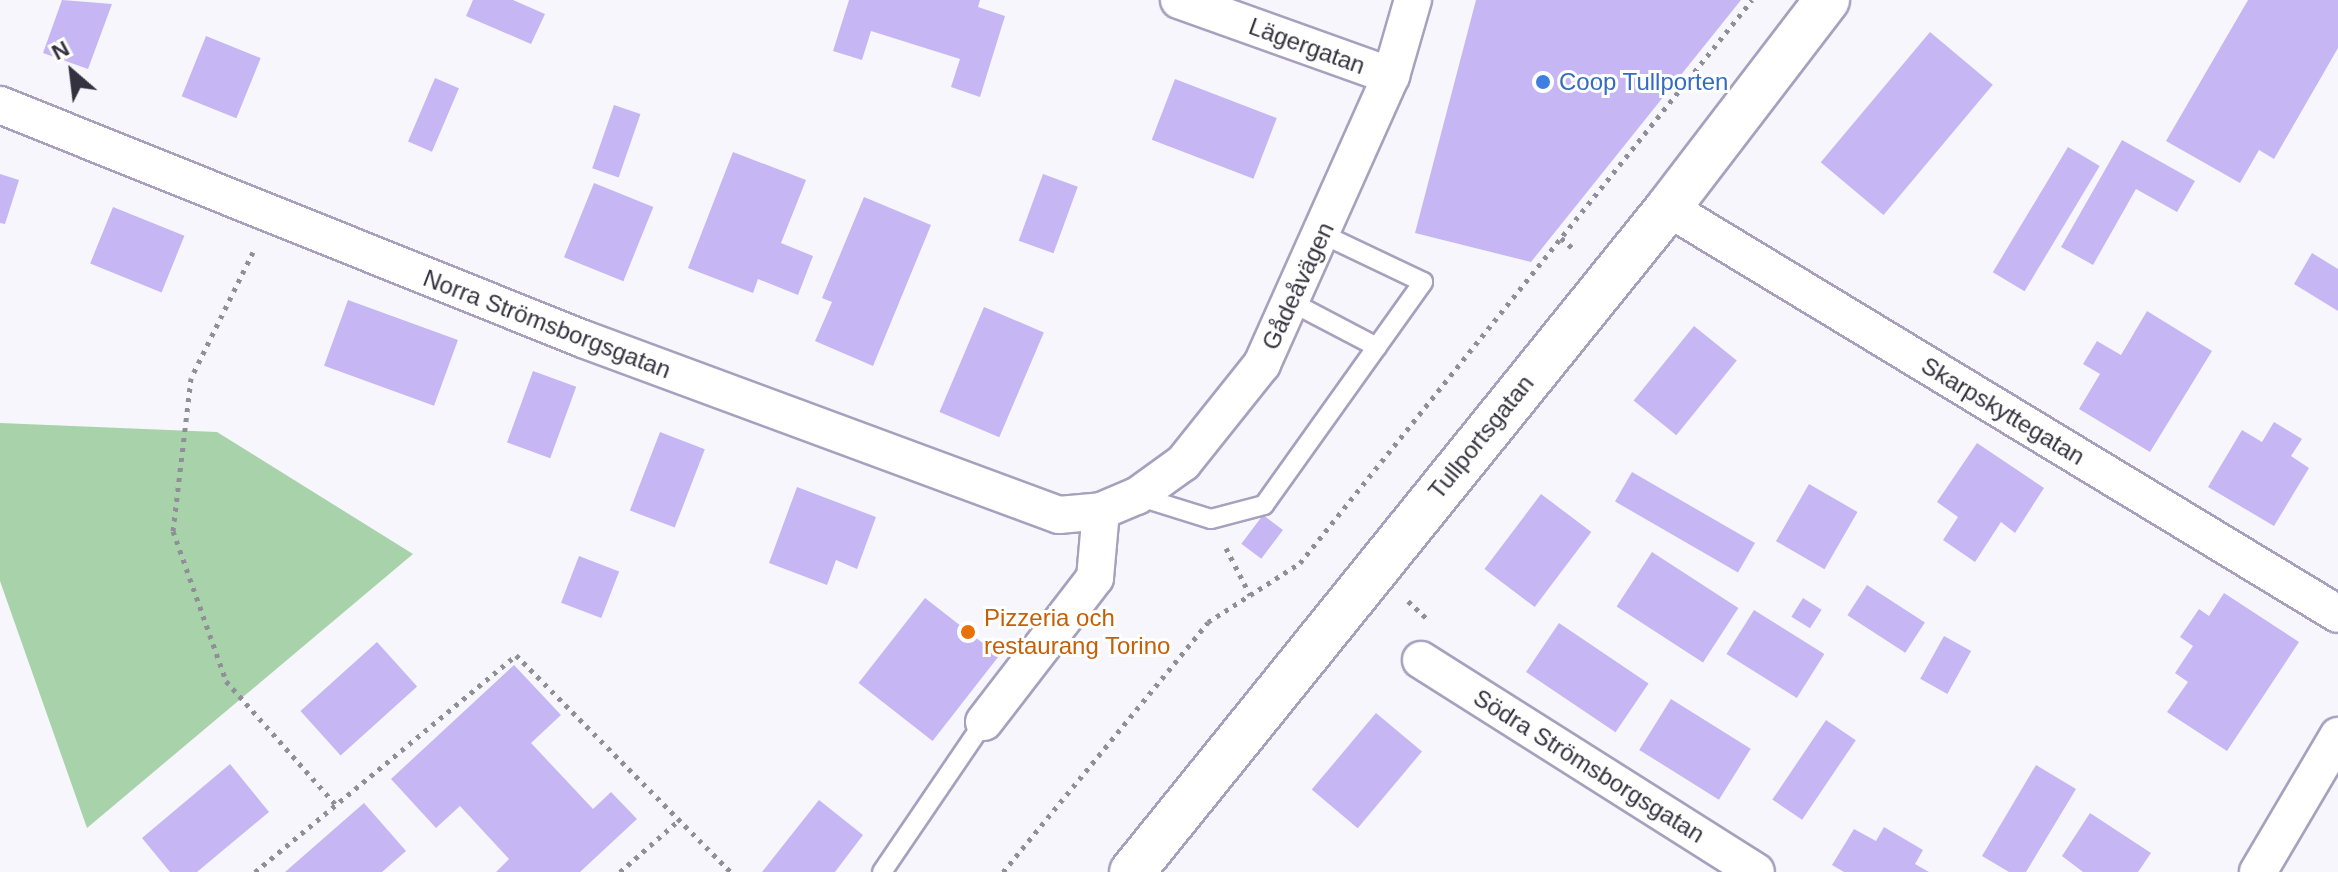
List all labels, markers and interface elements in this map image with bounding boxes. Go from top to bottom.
street label: Lägergatan [1245,12,1369,80]
north arrow [32,32,112,112]
text: N [48,36,73,65]
place label: Coop Tullporten [1559,68,1729,96]
marker: Coop Tullporten [1534,73,1552,91]
street label: Gådeåvägen [1256,218,1340,354]
street label: Norra Strömsborgsgatan [419,263,675,385]
street label: Skarpskyttegatan [1916,351,2090,471]
street label: Tullportsgatan [1422,369,1540,505]
place label: Pizzeria och restaurang Torino [984,604,1171,660]
marker: Pizzeria och restaurang Torino [959,623,977,641]
street label: Södra Strömsborgsgatan [1468,683,1710,849]

